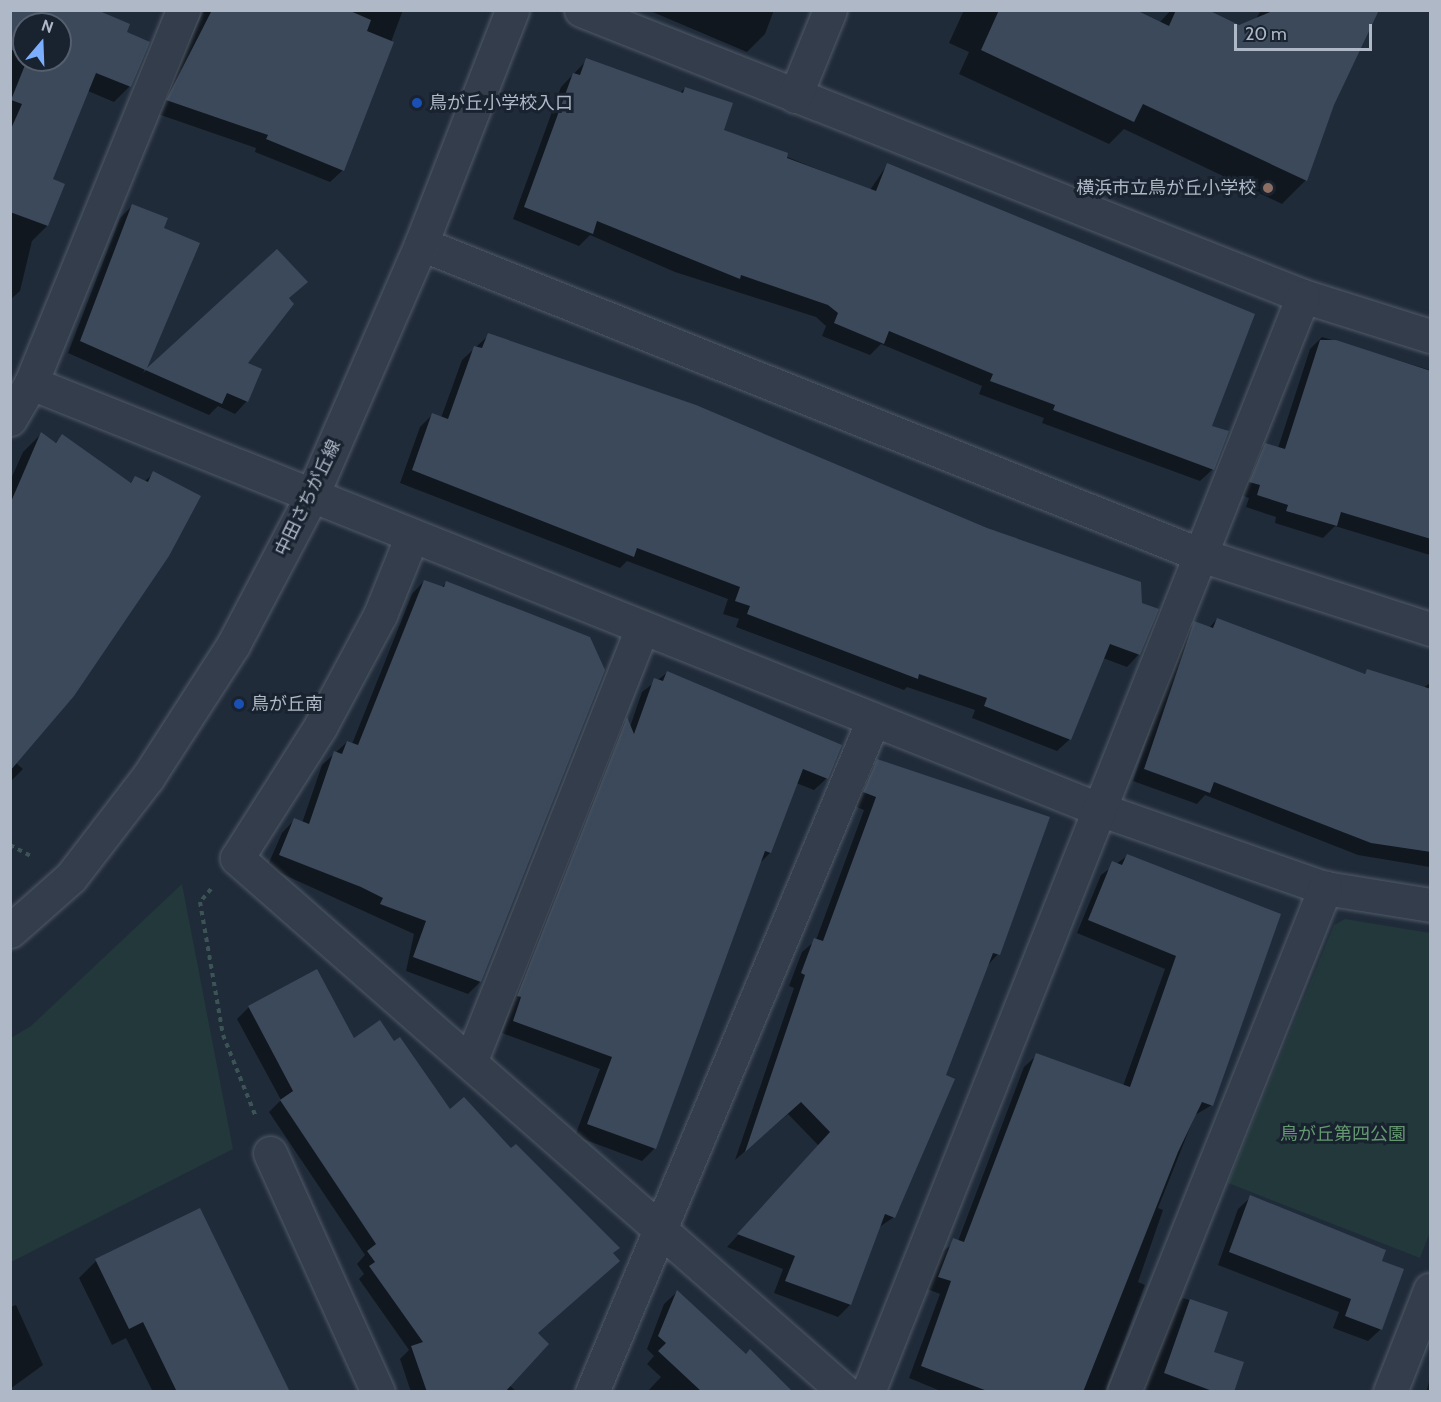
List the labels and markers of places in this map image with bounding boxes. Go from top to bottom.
place label: 鳥が丘小学校入口 [429,92,573,114]
marker: 鳥が丘小学校入口 [410,96,424,110]
place label: 横浜市立鳥が丘小学校 [1076,177,1256,199]
marker: 横浜市立鳥が丘小学校 [1261,181,1275,195]
place label: 鳥が丘南 [251,693,323,715]
marker: 鳥が丘南 [232,697,246,711]

